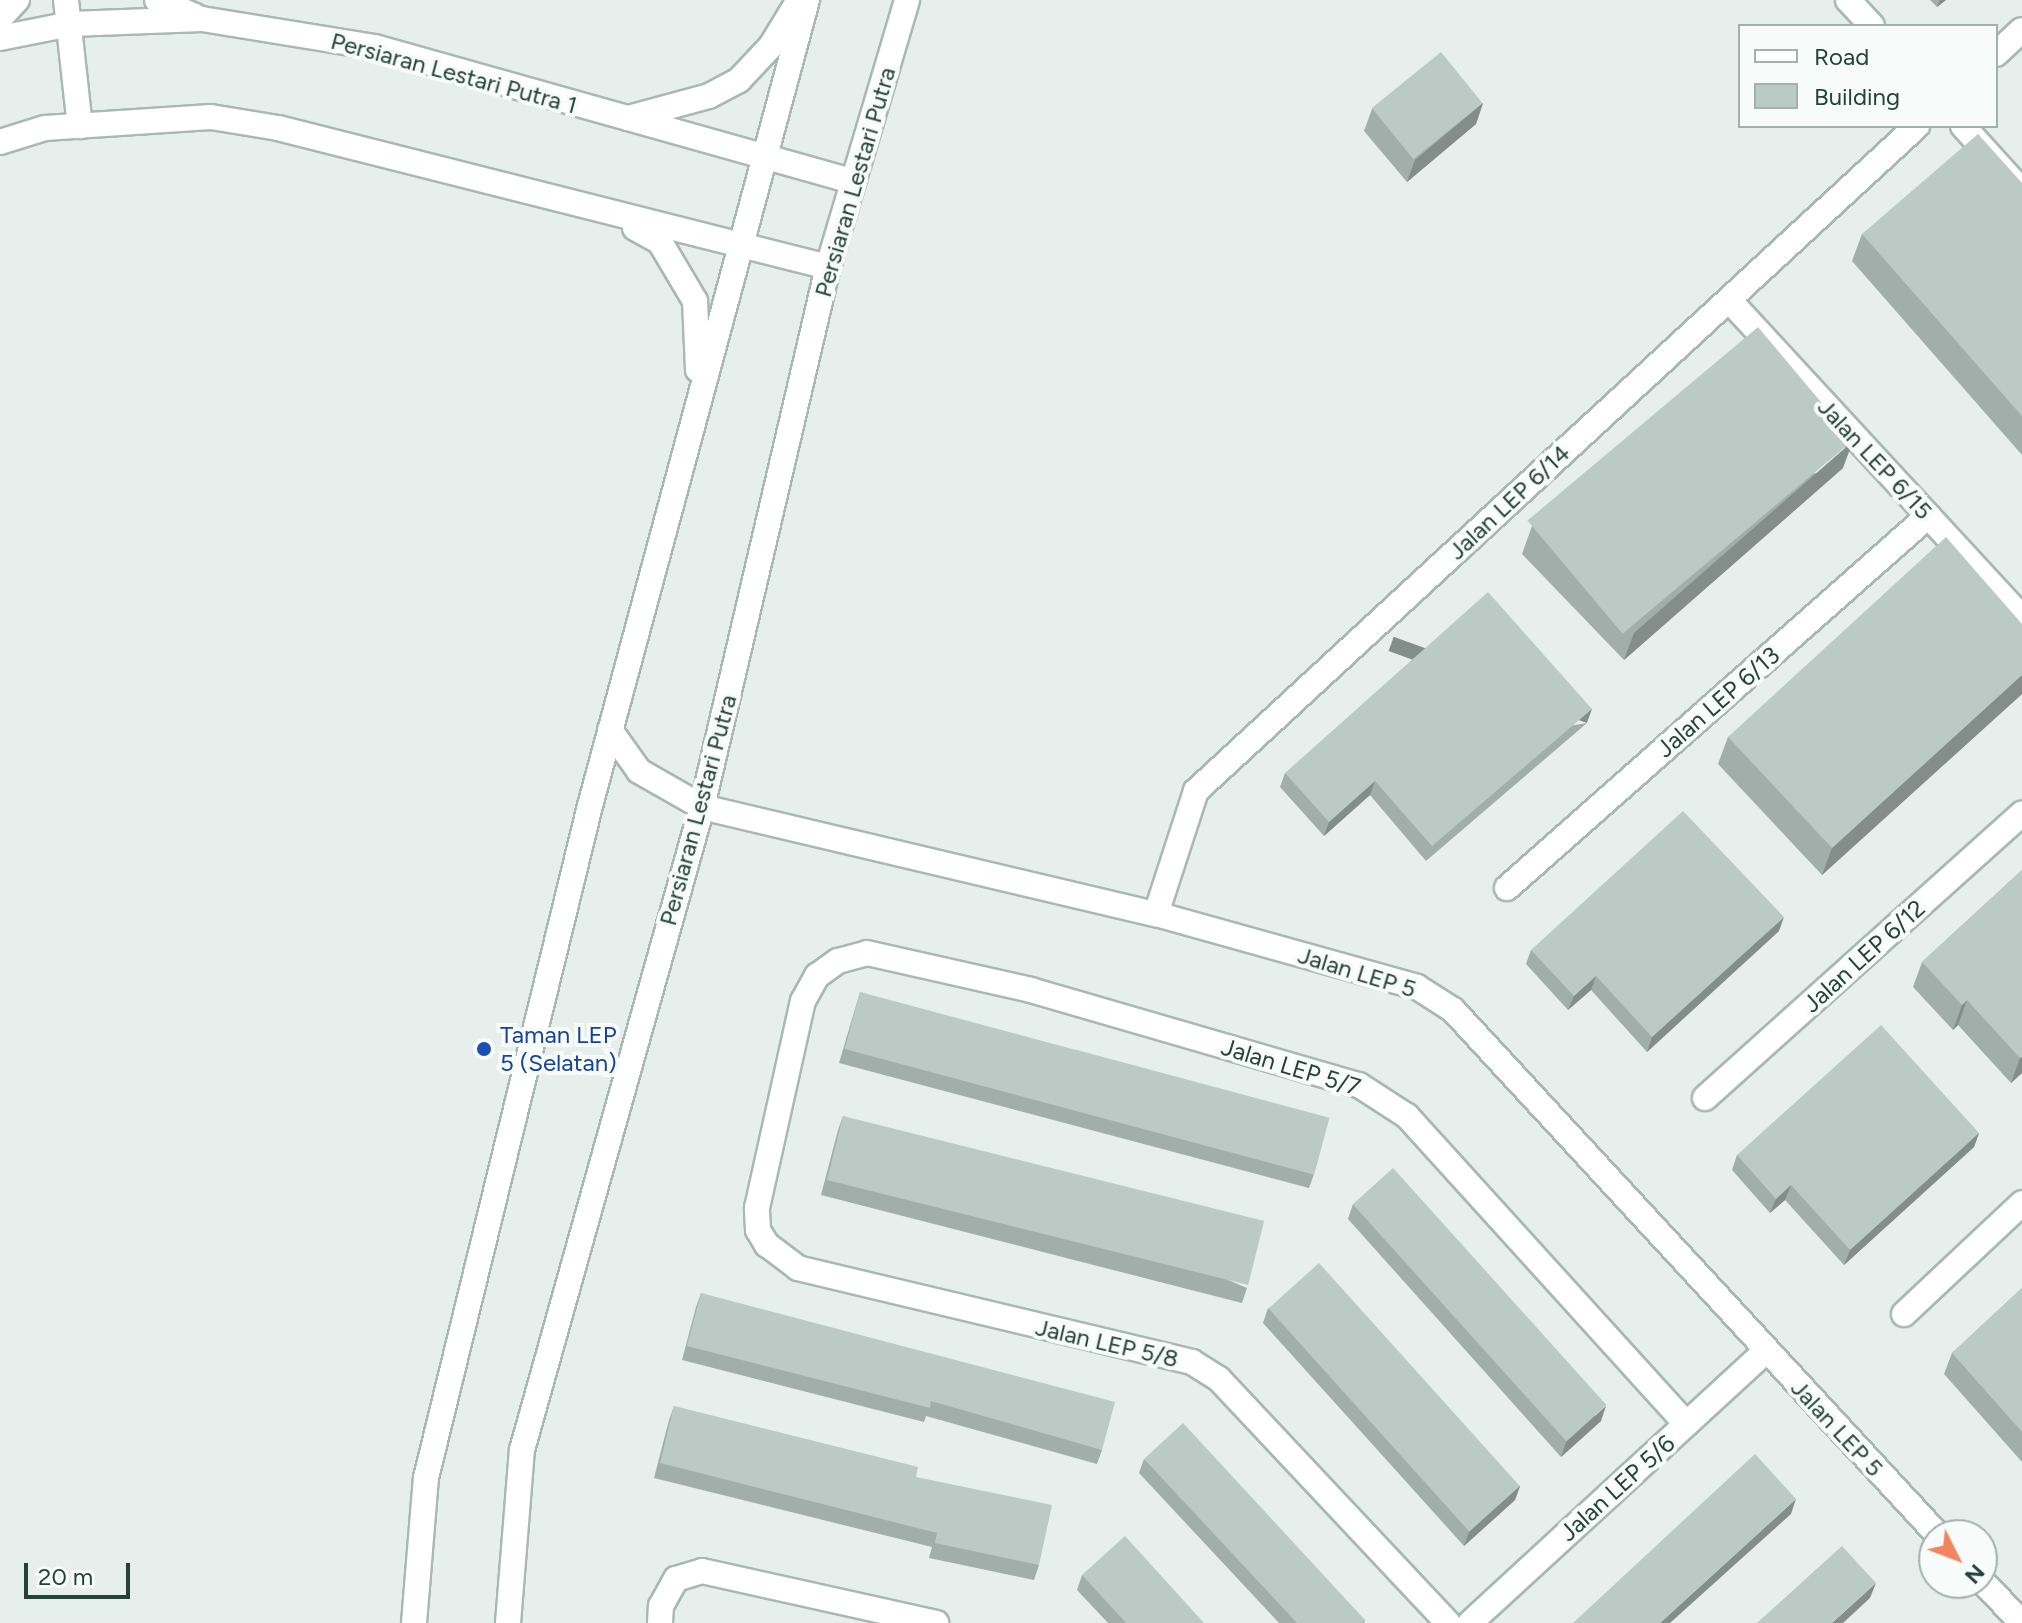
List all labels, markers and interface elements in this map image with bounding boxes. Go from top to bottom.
legend [1738,24,1998,128]
street label: Persiaran Lestari Putra 1 [328,26,580,120]
text: Road [1814,42,1869,71]
street label: Persiaran Lestari Putra [808,64,902,300]
text: Building [1814,82,1900,111]
street label: Jalan LEP 6/15 [1812,393,1938,525]
street label: Jalan LEP 6/14 [1442,438,1576,566]
street label: Jalan LEP 6/13 [1651,641,1785,763]
street label: Persiaran Lestari Putra [653,691,743,929]
street label: Jalan LEP 6/12 [1797,894,1931,1018]
street label: Jalan LEP 5 [1295,940,1419,1004]
place label: Taman LEP 5 (Selatan) [500,1021,617,1077]
street label: Jalan LEP 5/7 [1218,1032,1364,1102]
marker: Taman LEP 5 (Selatan) [475,1040,493,1058]
street label: Jalan LEP 5/8 [1033,1313,1181,1373]
street label: Jalan LEP 5 [1785,1374,1889,1482]
street label: Jalan LEP 5/6 [1554,1429,1680,1547]
north arrow [1918,1519,1998,1599]
scale bar [28,1547,134,1597]
text: N [1959,1559,1990,1589]
text: 20 m [38,1562,93,1591]

